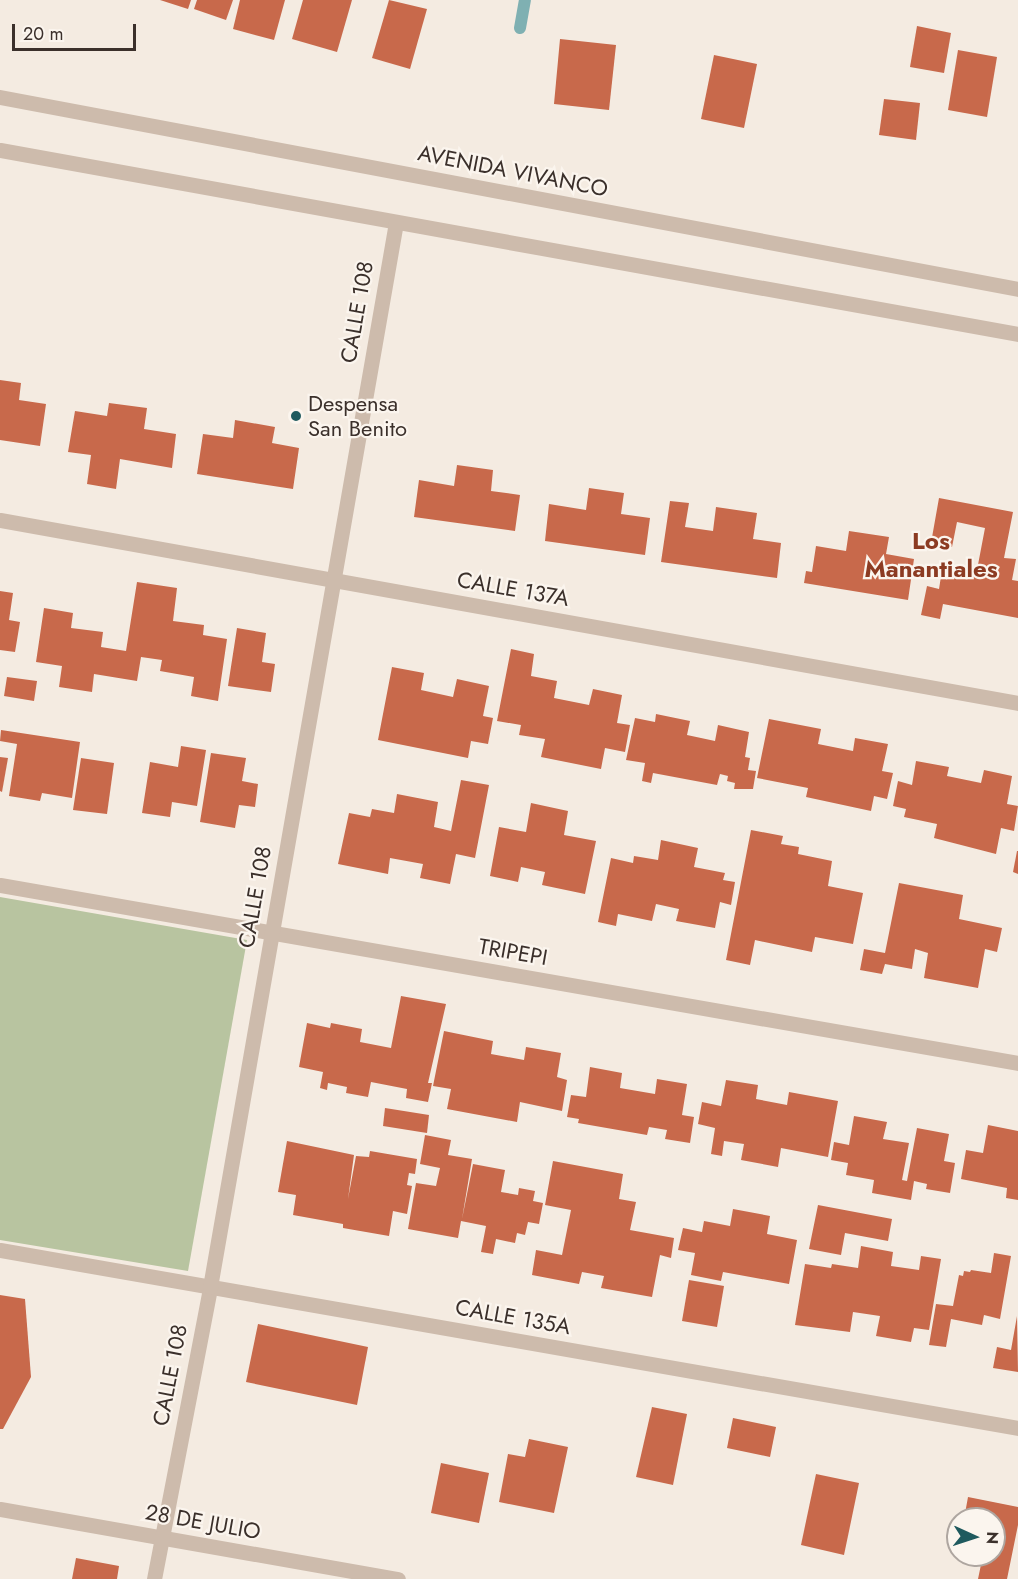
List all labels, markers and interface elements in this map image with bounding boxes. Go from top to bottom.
scale bar [15,12,140,50]
text: 20 m [23,21,63,47]
street label: AVENIDA VIVANCO [416,140,610,202]
street label: CALLE 108 [335,259,379,365]
place label: Despensa San Benito [308,390,407,442]
marker: Despensa San Benito [289,409,303,423]
district label: Los Manantiales [864,527,998,583]
street label: CALLE 137A [455,566,571,612]
street label: CALLE 108 [233,844,277,950]
street label: TRIPEPI [476,933,550,971]
street label: CALLE 135A [453,1294,573,1340]
street label: CALLE 108 [147,1322,193,1428]
street label: 28 DE JULIO [143,1499,263,1545]
north arrow [946,1507,1006,1567]
text: N [981,1531,1004,1545]

